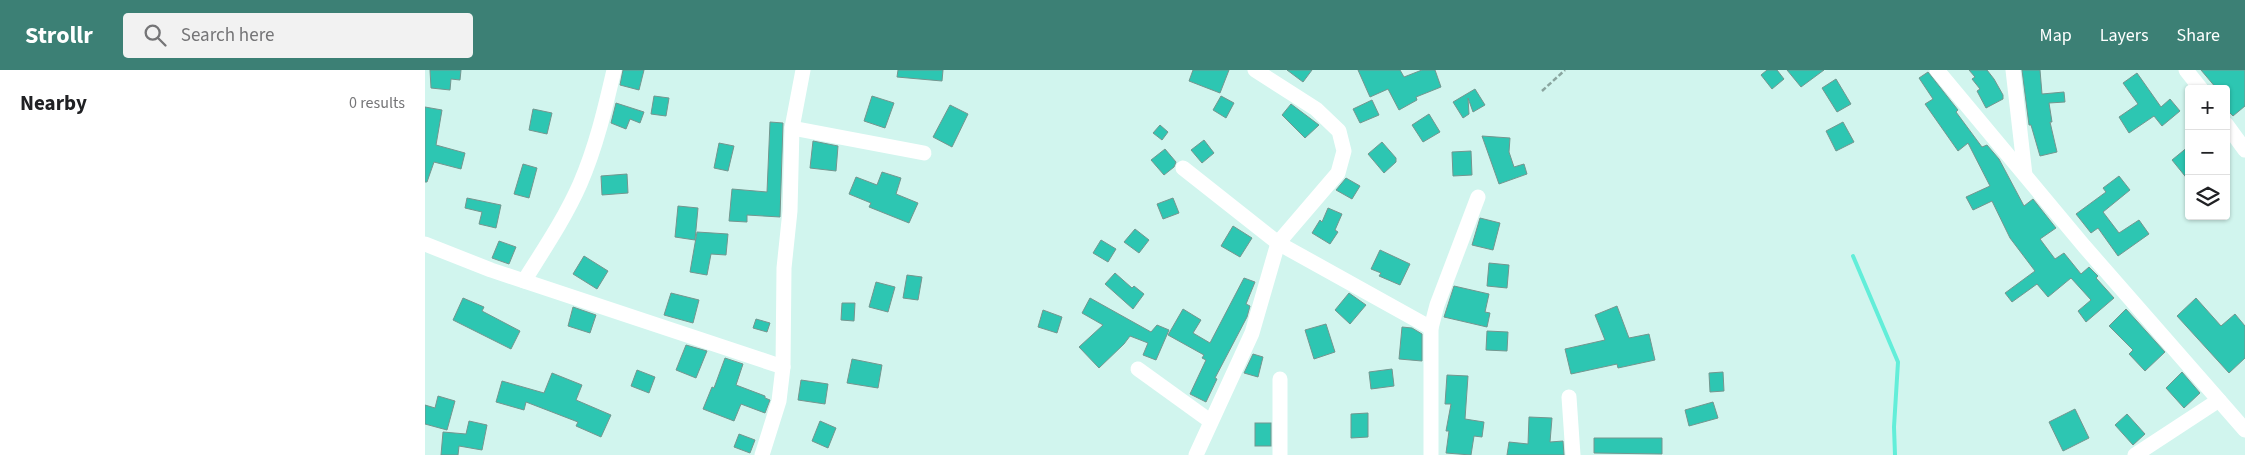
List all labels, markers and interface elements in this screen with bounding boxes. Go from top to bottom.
search box [123,13,473,58]
text: Strollr [25,18,93,53]
icon: search [141,21,169,49]
text: Search here [181,22,274,49]
text: Map [2040,23,2072,48]
text: Layers [2100,23,2149,48]
text: Share [2177,23,2220,48]
map controls [2185,85,2230,220]
button: + [2185,85,2230,130]
text: Nearby [20,88,87,118]
text: 0 results [349,92,405,114]
button: − [2185,130,2230,175]
button: layers [2185,175,2230,220]

